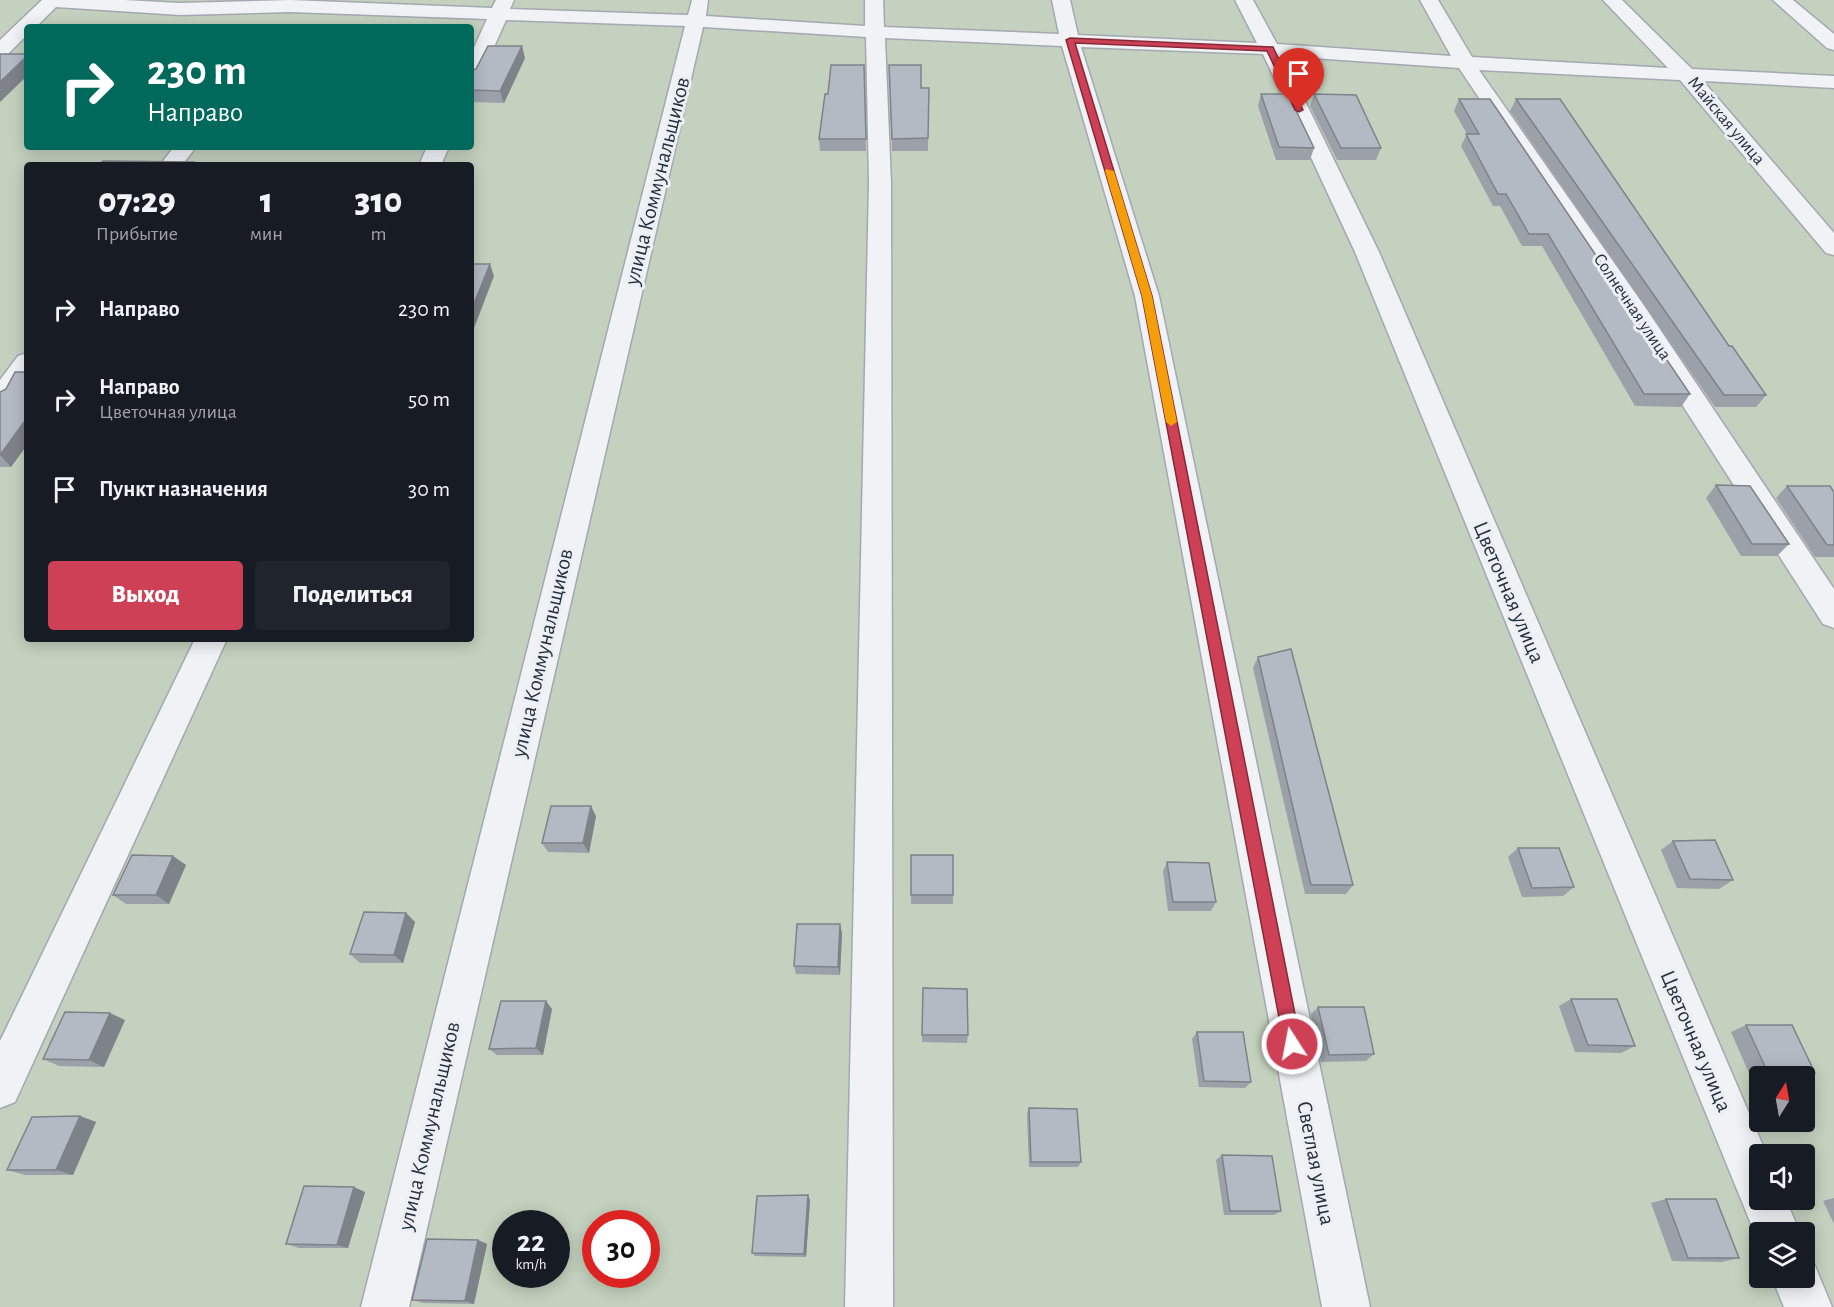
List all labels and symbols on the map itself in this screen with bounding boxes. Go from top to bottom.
pin [1273,48,1324,110]
street label: Майская улица [1684,73,1768,169]
street label: улица Коммунальщиков [620,75,694,288]
street label: Солнечная улица [1590,250,1674,364]
street label: Цветочная улица [1469,518,1549,666]
street label: улица Коммунальщиков [507,546,577,760]
street label: Цветочная улица [1656,967,1736,1115]
position arrow [1260,1012,1324,1076]
street label: улица Коммунальщиков [394,1019,464,1233]
north arrow [1749,1066,1815,1132]
street label: Светлая улица [1293,1099,1339,1227]
speed limit sign: 30 [582,1210,660,1288]

